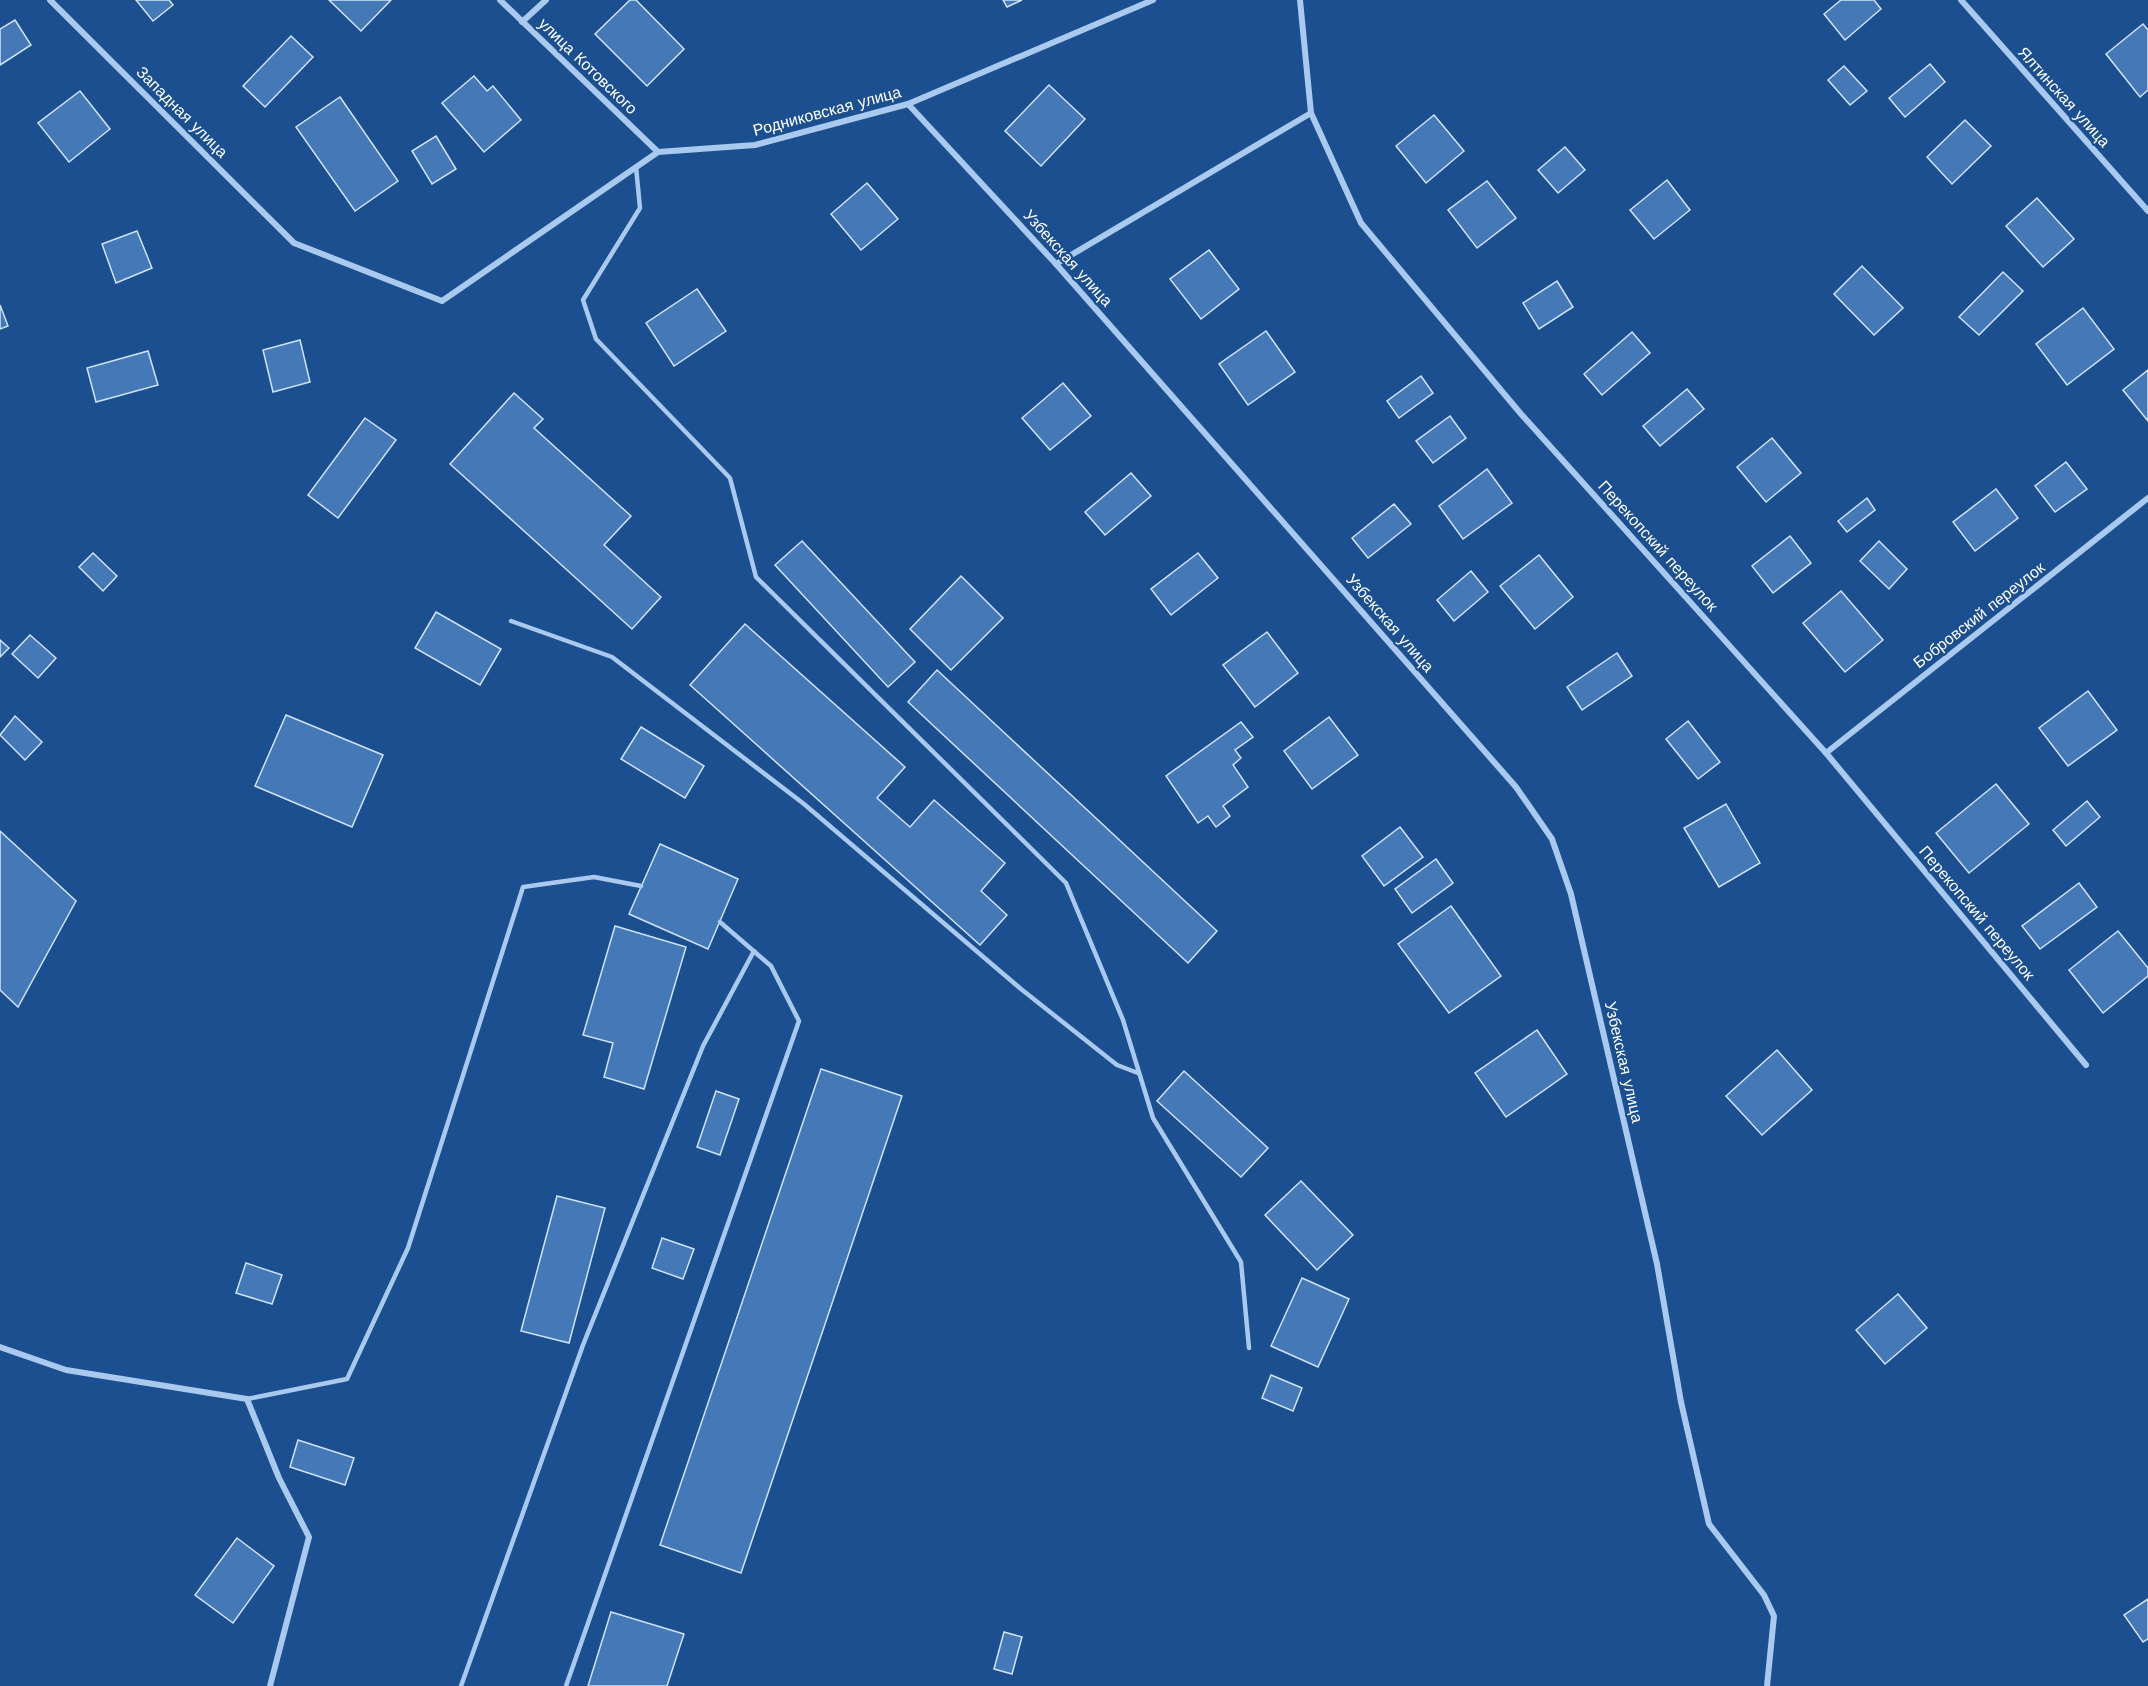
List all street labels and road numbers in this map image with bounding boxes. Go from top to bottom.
street label: улица Котовского [535,14,641,118]
street label: Ялтинская улица [2014,43,2114,151]
street label: Западная улица [132,62,232,162]
street label: Родниковская улица [751,82,903,140]
street label: Узбекская улица [1020,206,1117,310]
street label: Перекопский переулок [1594,477,1722,616]
street label: Бобровский переулок [1910,557,2049,672]
street label: Узбекская улица [1342,570,1438,676]
street label: Перекопский переулок [1915,842,2039,985]
street label: Узбекская улица [1601,1000,1647,1125]

